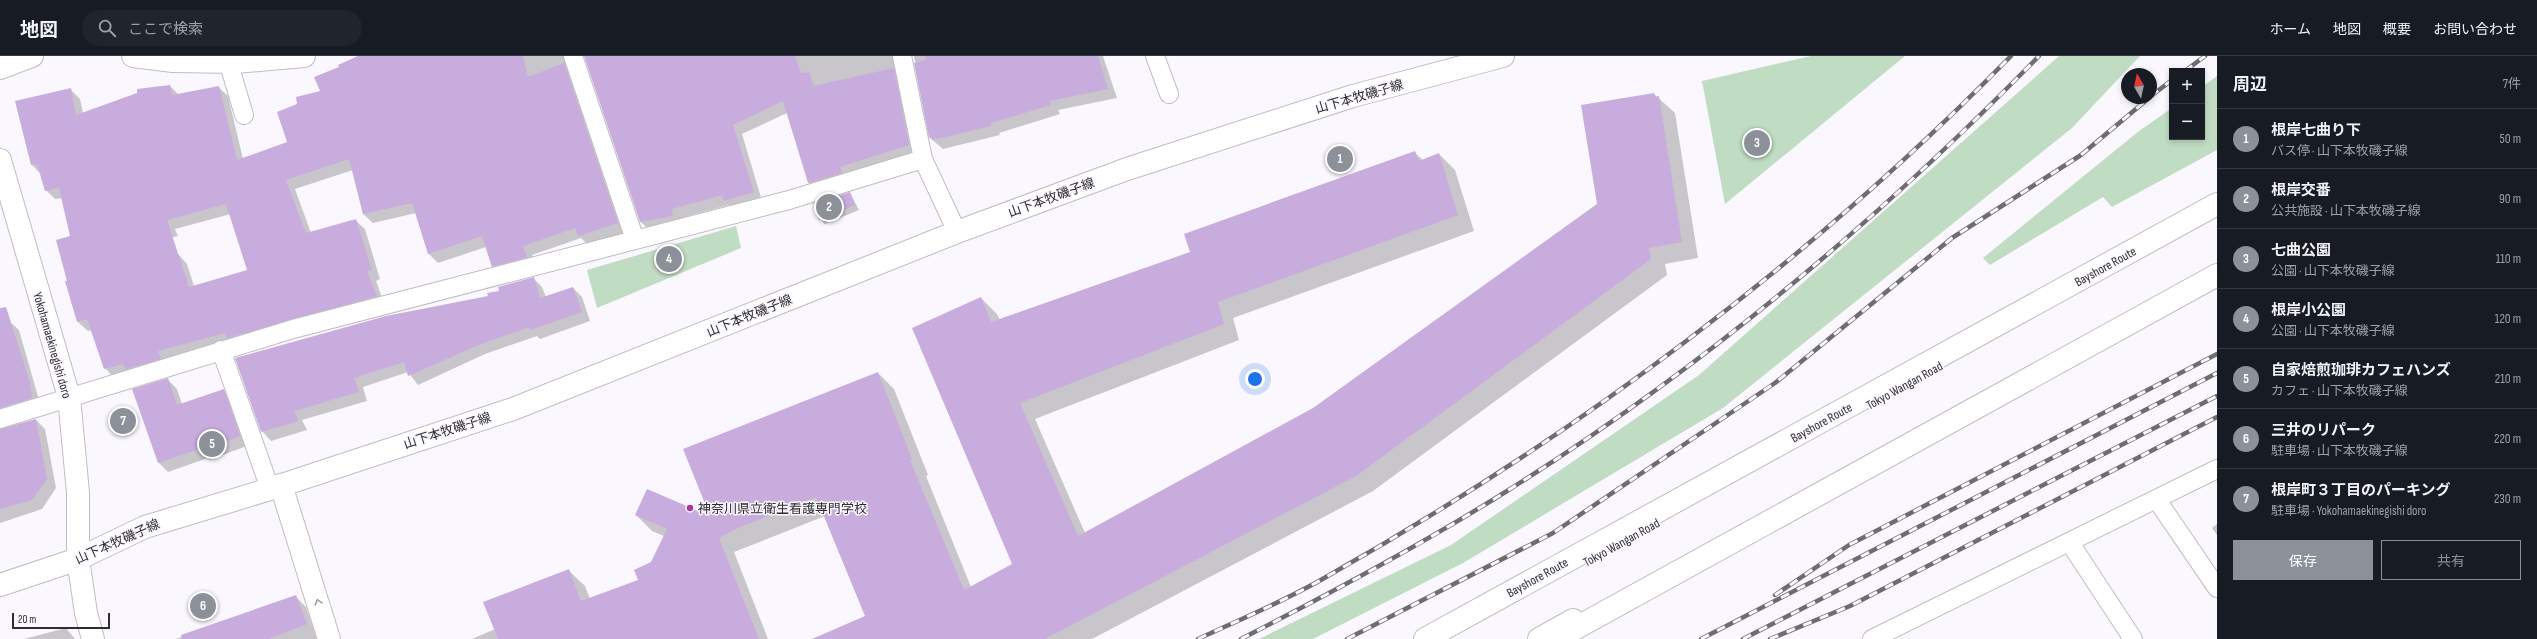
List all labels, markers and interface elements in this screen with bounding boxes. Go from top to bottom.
search box [82,10,362,46]
icon: search [96,17,118,39]
text: 地図 [20,19,58,42]
text: ここで検索 [128,20,203,39]
text: ホーム [2269,21,2311,38]
text: 地図 [2333,21,2361,38]
text: 概要 [2383,21,2411,38]
text: お問い合わせ [2433,21,2517,38]
north arrow [2121,68,2157,104]
map controls [2169,68,2205,140]
button: + [2169,68,2205,104]
text: 周辺 [2233,75,2267,95]
text: 7件 [2503,76,2521,92]
street label: 山下本牧磯子線 [1313,77,1405,117]
button: − [2169,104,2205,140]
text: 根岸七曲り下 [2271,121,2361,140]
pin: 3 [1744,128,1770,158]
text: 1 [2243,131,2249,147]
text: 50 m [2500,131,2521,147]
text: バス停 · 山下本牧磯子線 [2271,143,2408,159]
pin: 1 [1327,144,1353,174]
street label: 山下本牧磯子線 [1006,175,1097,221]
text: 根岸交番 [2271,181,2331,200]
text: 2 [2243,191,2249,207]
text: 90 m [2499,191,2521,207]
pin: 2 [816,192,842,222]
text: 公共施設 · 山下本牧磯子線 [2271,203,2421,219]
text: 七曲公園 [2271,241,2331,260]
street label: Bayshore Route [2072,243,2139,290]
pin: 4 [656,244,682,274]
text: 3 [2243,251,2249,267]
text: 110 m [2496,251,2521,267]
text: 公園 · 山下本牧磯子線 [2271,263,2395,279]
street label: Yokohamaekinegishi doro [29,290,75,400]
street label: 山下本牧磯子線 [704,291,795,340]
text: 根岸小公園 [2271,301,2346,320]
text: 4 [2243,311,2249,327]
text: 120 m [2495,311,2521,327]
text: 公園 · 山下本牧磯子線 [2271,323,2395,339]
street label: Tokyo Wangan Road [1863,358,1946,414]
text: 自家焙煎珈琲カフェハンズ [2271,361,2451,380]
your location [1245,369,1265,389]
text: 5 [2243,371,2249,387]
text: 210 m [2495,371,2521,387]
text: カフェ · 山下本牧磯子線 [2271,383,2408,399]
street label: Bayshore Route [1788,399,1855,446]
pin: 7 [110,406,136,436]
street label: 山下本牧磯子線 [402,409,493,453]
text: 三井のリパーク [2271,421,2376,440]
pin: 5 [199,429,225,459]
text: 6 [2243,431,2249,447]
text: 220 m [2494,431,2521,447]
text: 駐車場 · 山下本牧磯子線 [2271,443,2408,459]
text: 根岸町３丁目のパーキング [2271,481,2451,500]
text: 7 [2243,491,2249,507]
text: 230 m [2494,491,2521,507]
place label: 神奈川県立衛生看護専門学校 [698,501,867,517]
marker: 神奈川県立衛生看護専門学校 [685,503,695,513]
text: 駐車場 · Yokohamaekinegishi doro [2271,503,2426,519]
street label: Tokyo Wangan Road [1580,515,1663,571]
street label: 山下本牧磯子線 [73,516,162,568]
button: 保存 [2233,540,2373,580]
button: 共有 [2381,540,2521,580]
street label: Bayshore Route [1504,554,1571,601]
pin: 6 [190,591,216,621]
one-way arrow [314,598,323,605]
scale bar [12,611,110,630]
text: 20 m [18,613,36,626]

